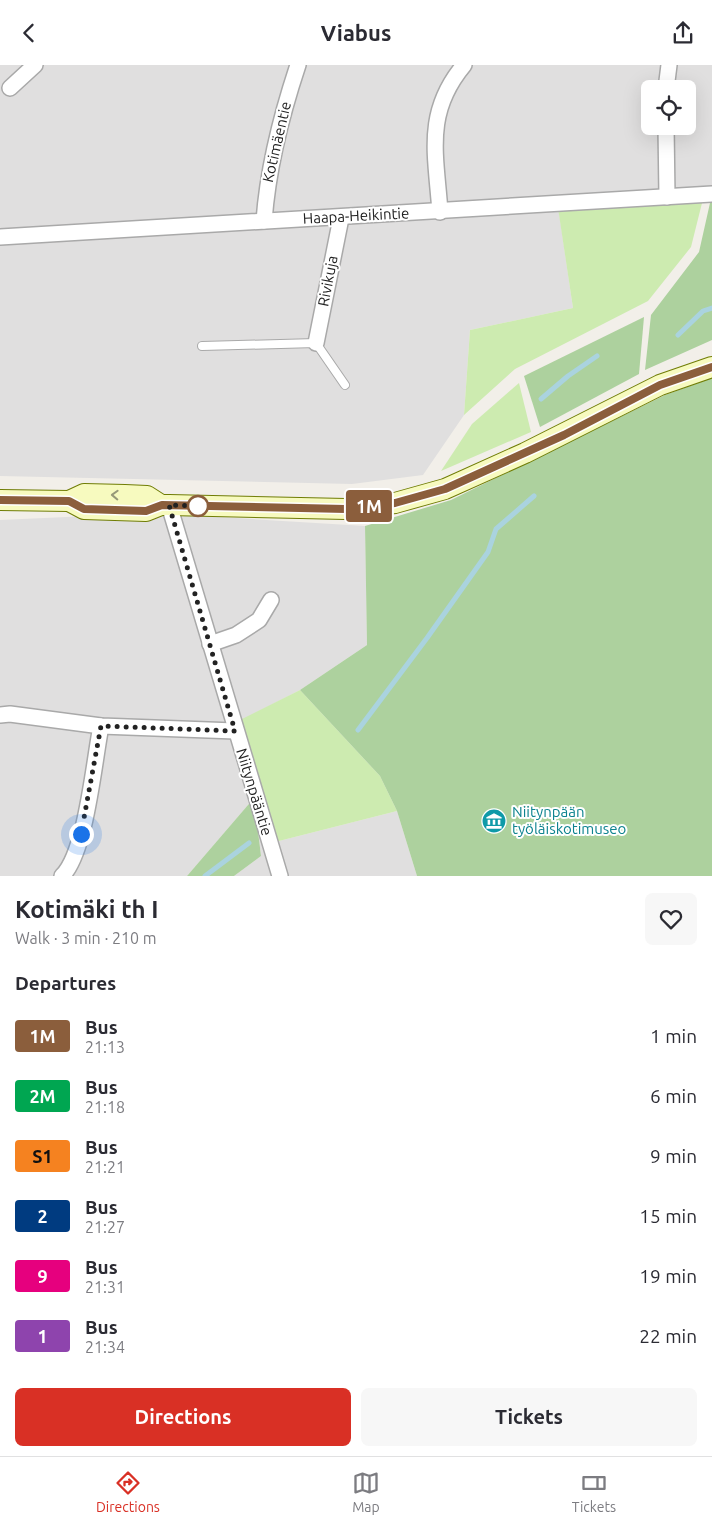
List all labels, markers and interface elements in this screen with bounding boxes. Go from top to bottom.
icon: back [15,19,43,47]
icon: share [669,19,697,47]
text: Viabus [321,20,391,45]
map controls [641,80,696,135]
button: locate [641,80,696,135]
street label: Kotimäentie [259,100,294,184]
street label: Haapa-Heikintie [302,204,410,227]
street label: Rivikuja [314,254,341,308]
one-way arrow [111,489,119,500]
line badge: 1M [346,490,392,522]
unlabelled marker [187,495,209,517]
text: 1M [356,496,382,516]
street label: Niitynpääntie [233,746,276,838]
place label: Niitynpään työläiskotimuseo [512,803,626,837]
museum icon: Niitynpään työläiskotimuseo [481,808,507,834]
your location [69,822,94,847]
button: heart [645,893,697,945]
text: Kotimäki th I [15,896,158,923]
text: Walk · 3 min · 210 m [15,929,157,947]
text: Departures [15,972,116,994]
text: Bus [85,1016,118,1038]
text: 1 min [650,1025,697,1047]
text: 1M [29,1026,56,1046]
text: 21:13 [85,1038,125,1056]
text: Bus [85,1076,118,1098]
text: 6 min [650,1085,697,1107]
text: 2M [29,1086,56,1106]
text: 21:18 [85,1098,125,1116]
text: Bus [85,1136,118,1158]
text: 9 min [650,1145,697,1167]
text: S1 [32,1146,53,1166]
text: 21:21 [85,1158,125,1176]
text: Bus [85,1196,118,1218]
text: 15 min [639,1205,697,1227]
text: 2 [37,1206,48,1226]
text: 21:27 [85,1218,125,1236]
text: Bus [85,1256,118,1278]
text: 19 min [639,1265,697,1287]
text: 9 [37,1266,48,1286]
text: 21:31 [85,1278,125,1296]
text: Bus [85,1316,118,1338]
text: 22 min [639,1325,697,1347]
text: 1 [37,1326,48,1346]
text: 21:34 [85,1338,125,1356]
button: Directions [15,1388,351,1446]
button: Tickets [361,1388,697,1446]
tab: Directions [96,1469,160,1515]
tab: Map [352,1469,380,1515]
tab: Tickets [572,1469,616,1515]

